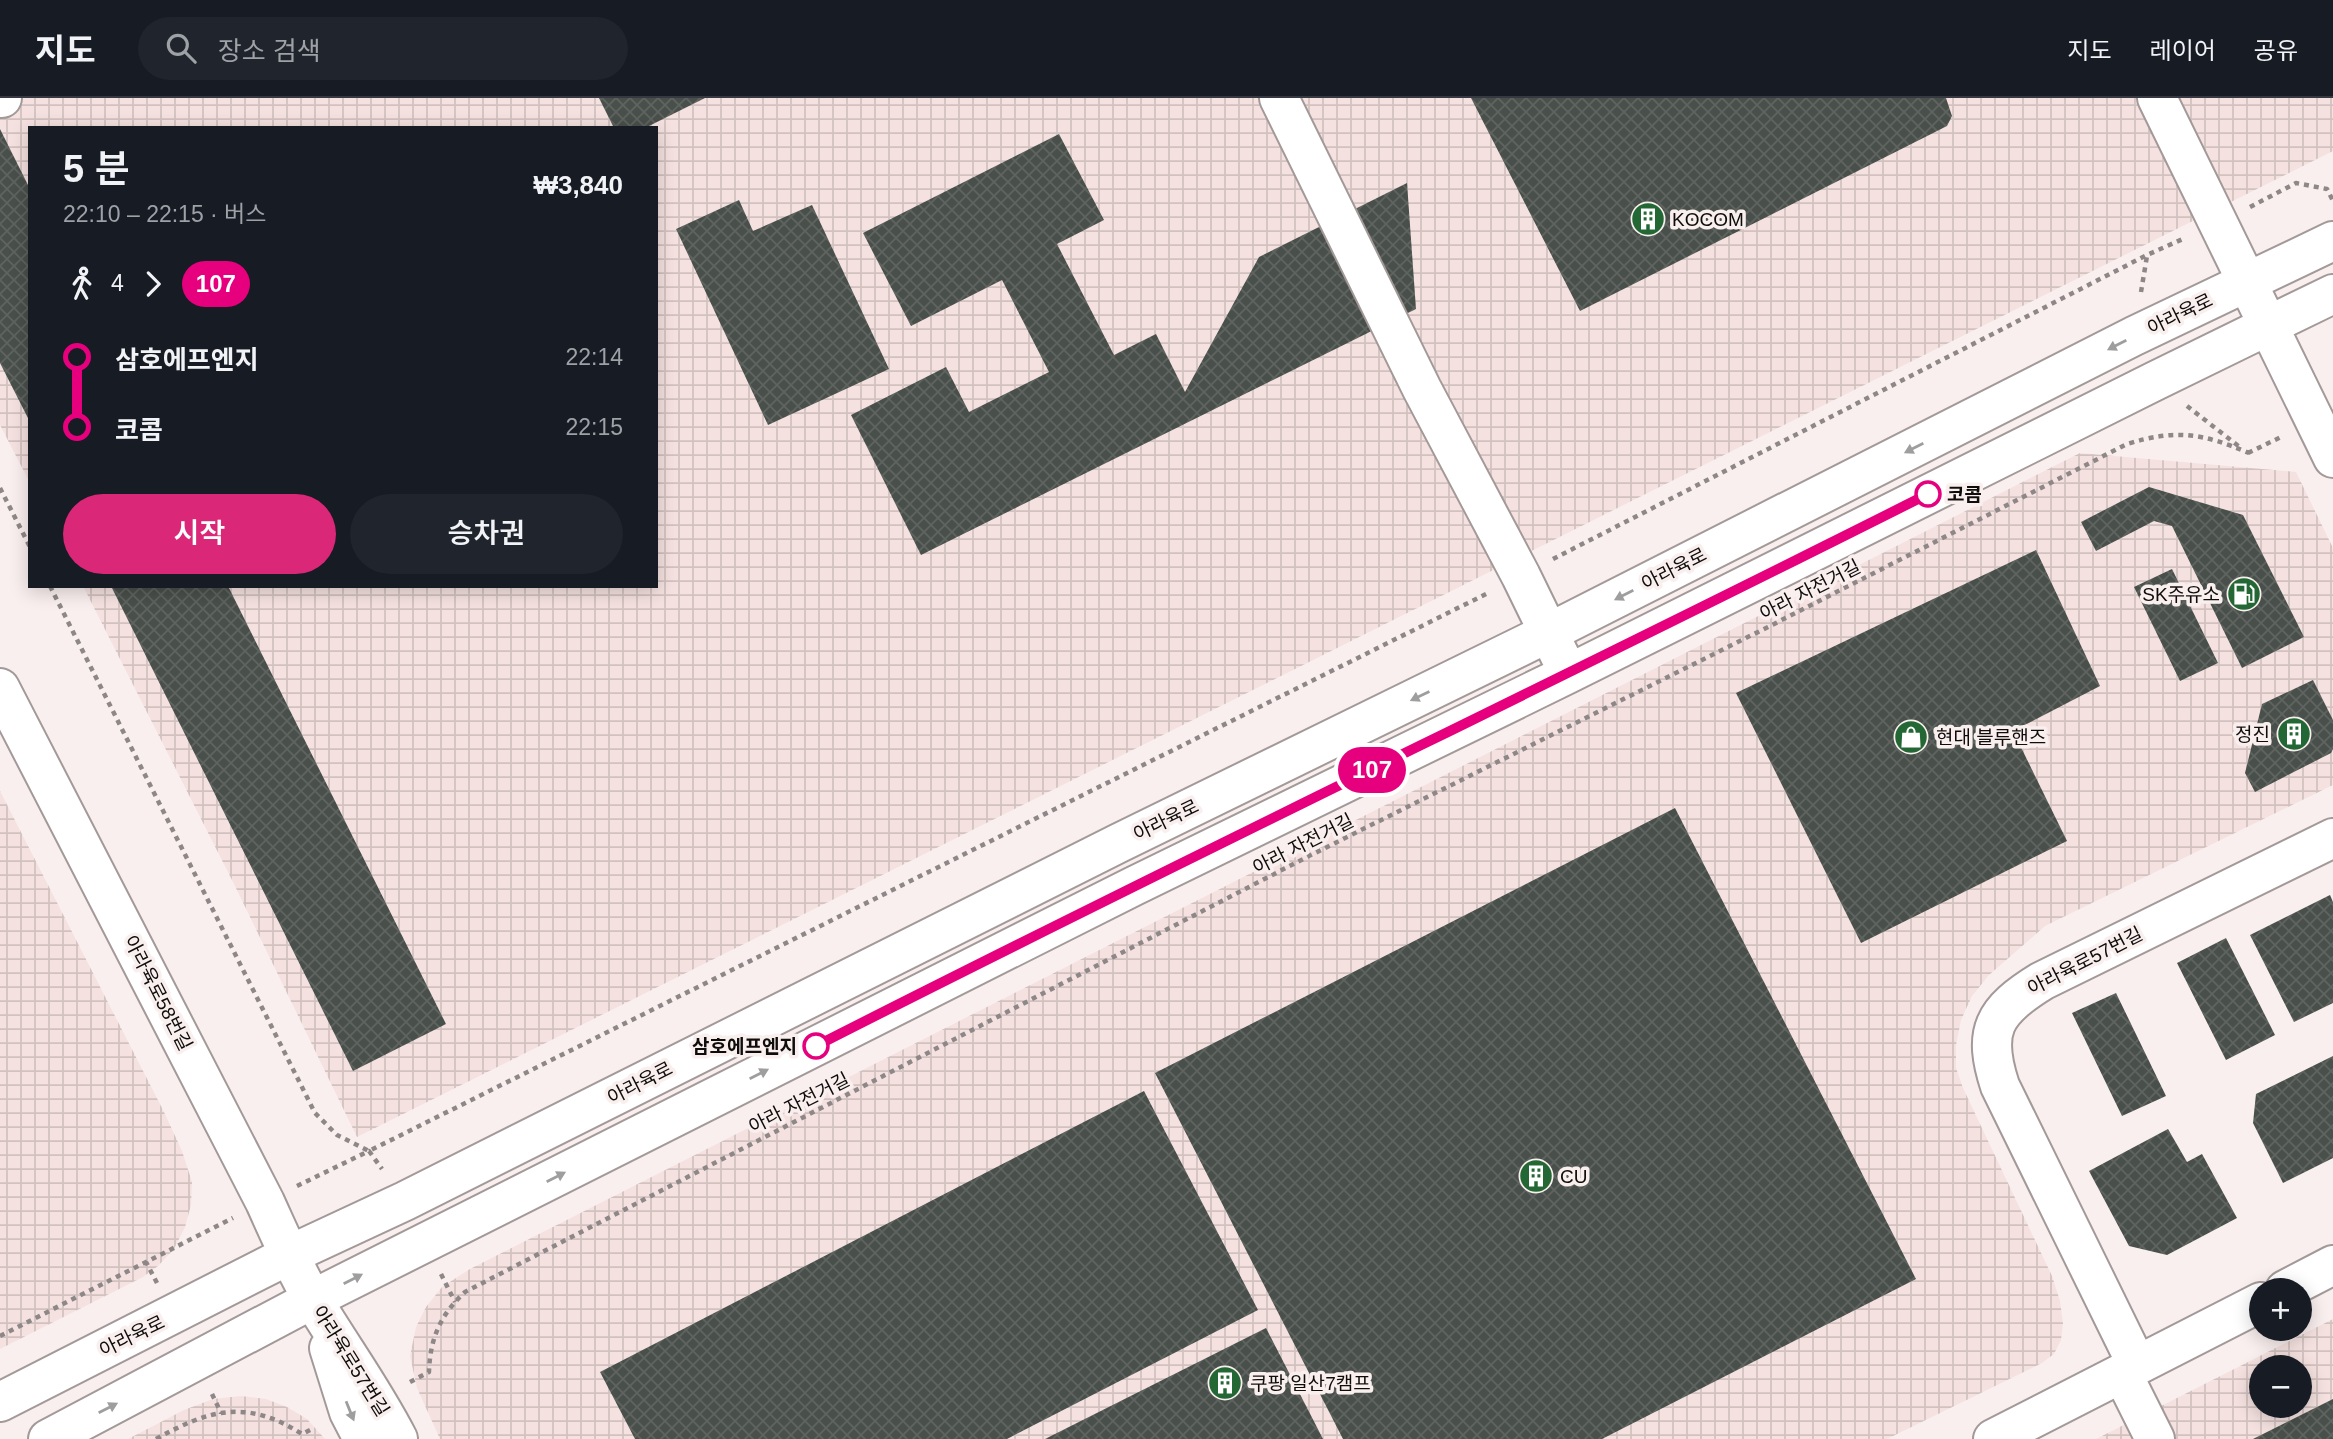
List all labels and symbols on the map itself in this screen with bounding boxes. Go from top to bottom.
building icon: KOCOM [1629,200,1667,238]
place label: KOCOM [1672,209,1744,230]
street label: 아라육로 [2144,289,2216,339]
one-way arrow [2107,339,2127,350]
one-way arrow [1904,442,1924,453]
marker: 코콤 [1915,481,1941,507]
place label: 코콤 [1947,484,1982,505]
street label: 아라육로 [1638,544,1710,594]
street label: 아라 자전거길 [1756,556,1864,624]
fuel station icon: SK주유소 [2225,575,2263,613]
place label: SK주유소 [2142,584,2220,605]
one-way arrow [1614,589,1634,600]
one-way arrow [1410,690,1430,702]
building icon: 정진 [2275,715,2313,753]
shop icon: 현대 블루핸즈 [1892,718,1930,756]
place label: 정진 [2235,724,2270,745]
place label: 현대 블루핸즈 [1936,727,2046,748]
line badge: 107 [1332,747,1412,793]
street label: 아라육로 [1130,795,1202,845]
street label: 아라 자전거길 [1249,810,1357,878]
street label: 아라육로57번길 [2024,923,2146,999]
street label: 아라육로58번길 [120,932,196,1054]
marker: 삼호에프엔지 [803,1033,829,1059]
place label: 삼호에프엔지 [692,1036,797,1057]
street label: 아라육로 [604,1058,676,1108]
street label: 아라 자전거길 [745,1069,853,1137]
one-way arrow [750,1069,770,1081]
building icon: CU [1517,1157,1555,1195]
place label: CU [1560,1166,1587,1187]
one-way arrow [546,1171,566,1182]
one-way arrow [343,1274,363,1285]
street label: 아라육로57번길 [309,1302,393,1420]
street label: 아라육로 [96,1311,168,1361]
building icon: 쿠팡 일산7캠프 [1206,1364,1244,1402]
place label: 쿠팡 일산7캠프 [1250,1373,1371,1394]
one-way arrow [344,1400,355,1421]
one-way arrow [98,1402,118,1413]

